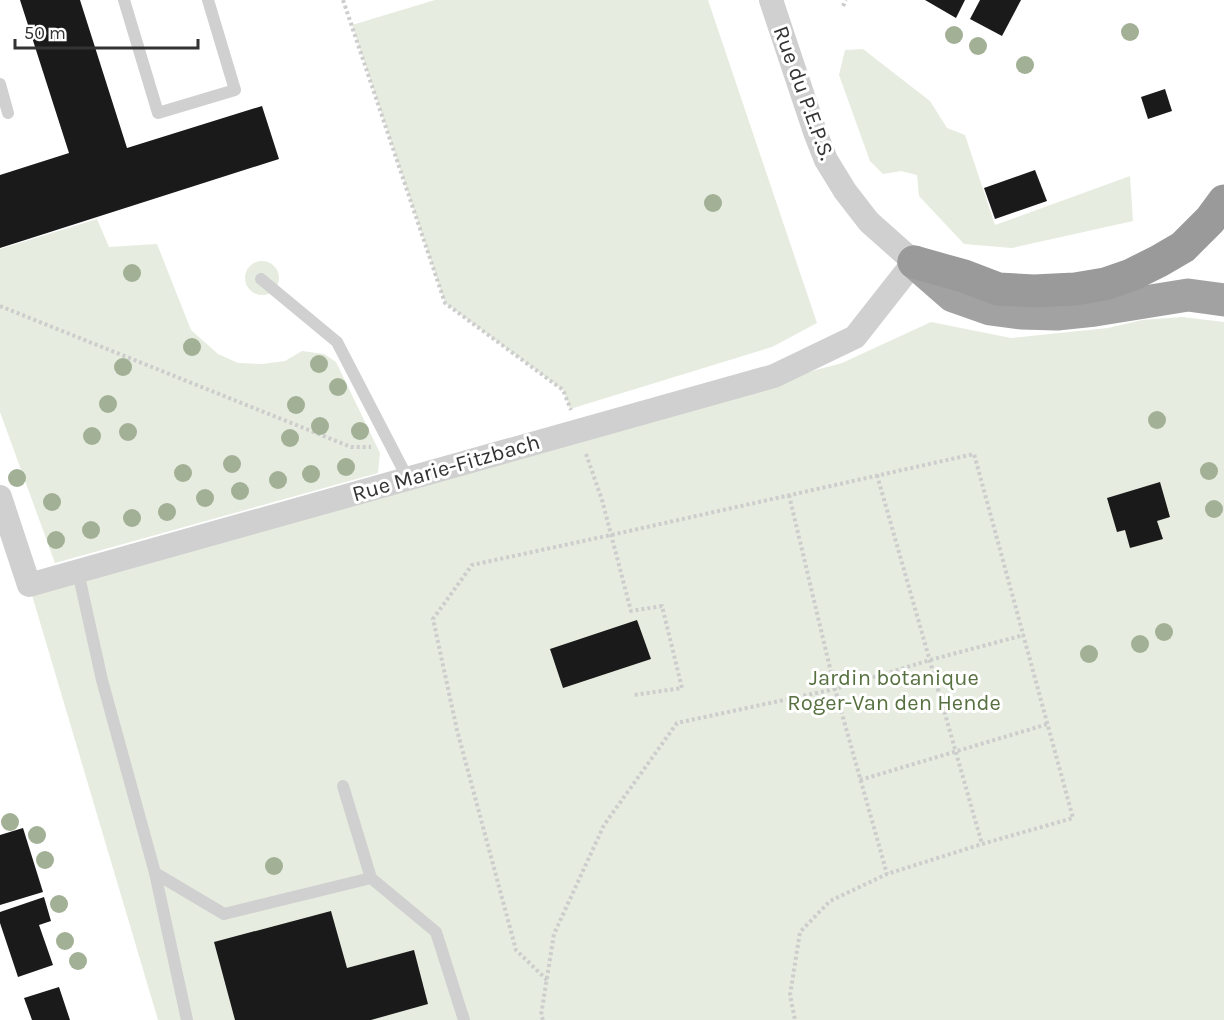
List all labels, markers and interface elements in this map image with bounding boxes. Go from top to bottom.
scale bar [15,12,198,50]
text: 50 m [24,22,66,44]
street label: Rue du P.E.P.S. [768,22,840,164]
street label: Rue Marie-Fitzbach [349,429,543,507]
park label: Jardin botanique Roger-Van den Hende [787,665,1001,716]

